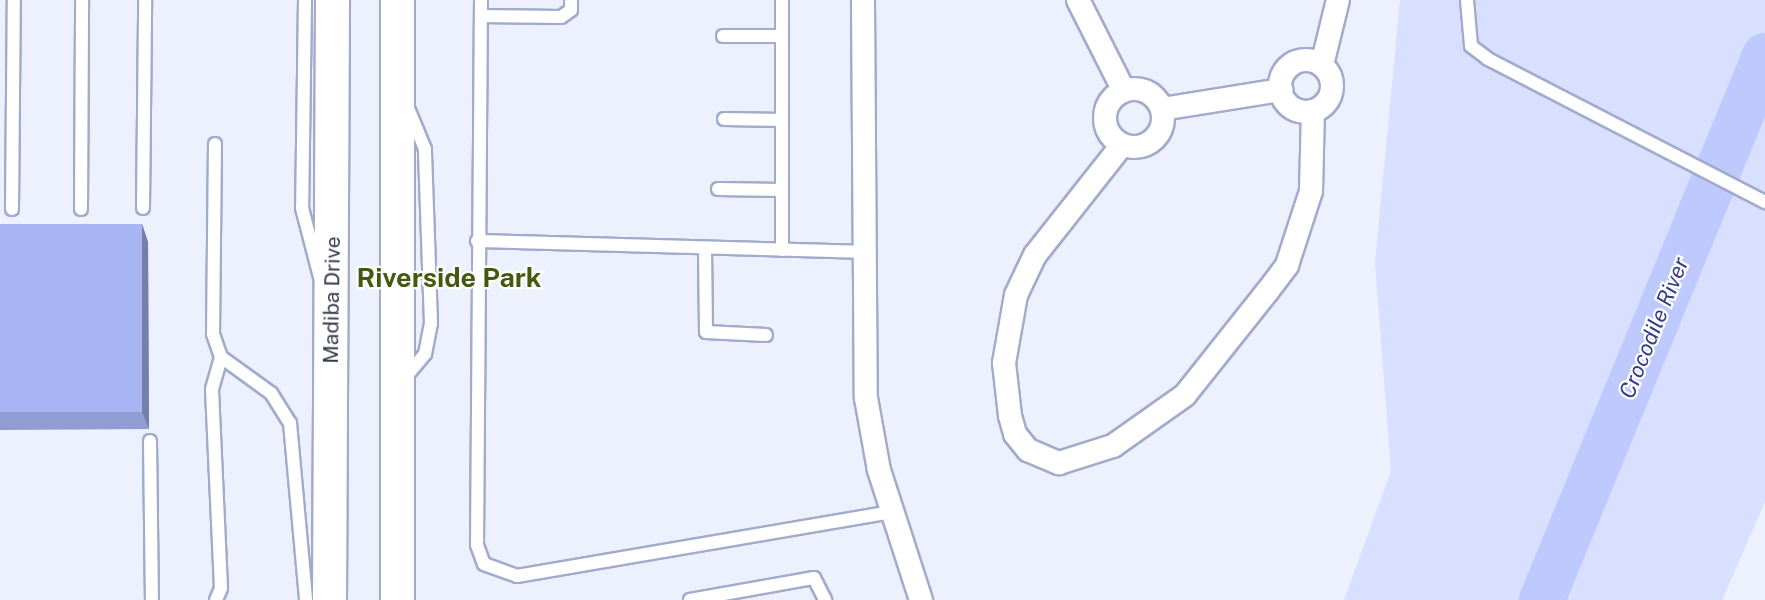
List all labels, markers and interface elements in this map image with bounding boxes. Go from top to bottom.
street label: Madiba Drive [318,236,346,364]
water label: Crocodile River [1614,253,1694,403]
district label: Riverside Park [356,262,542,294]

